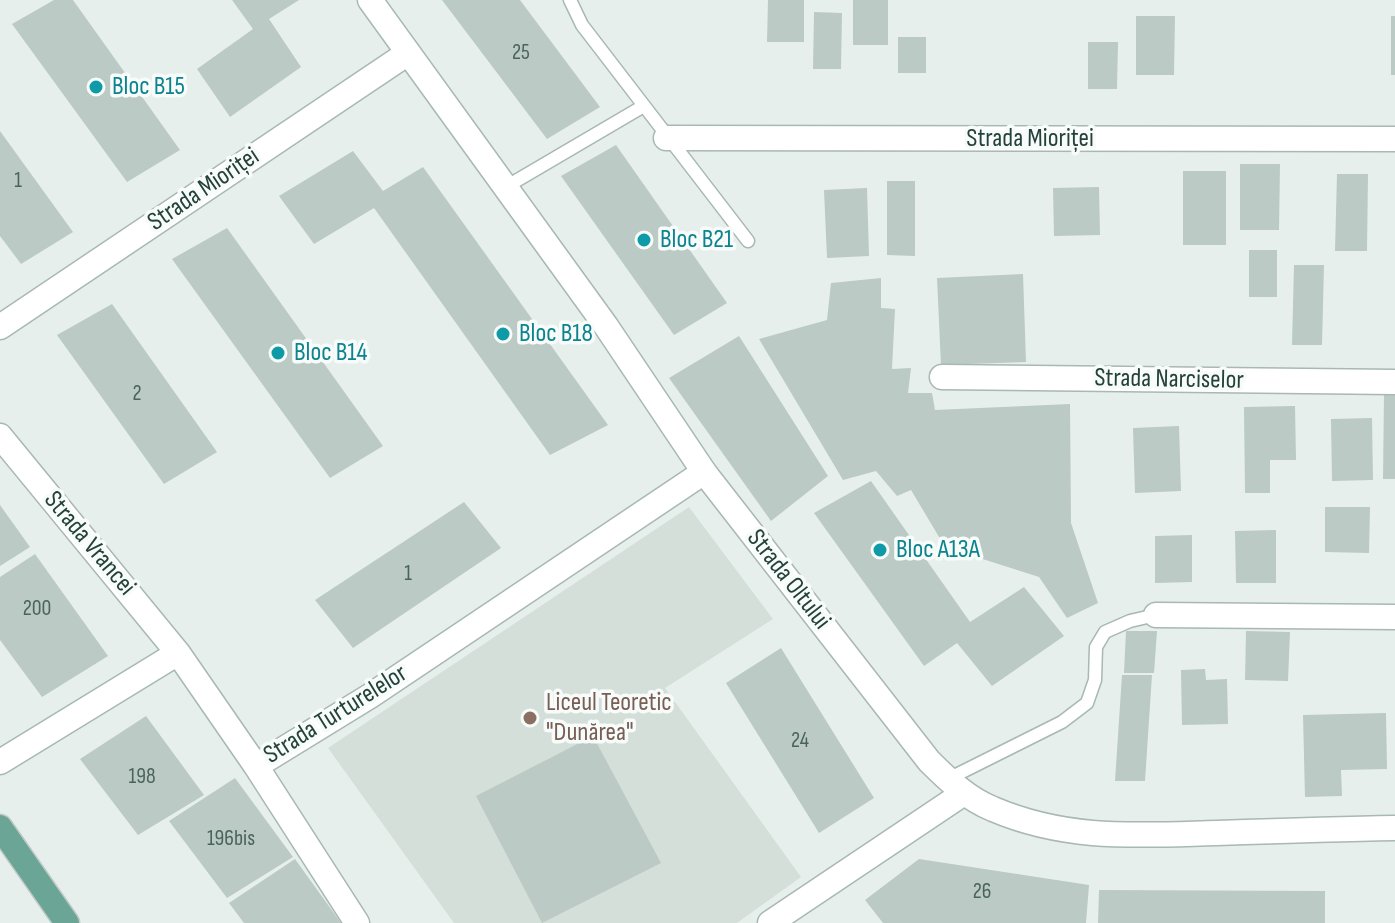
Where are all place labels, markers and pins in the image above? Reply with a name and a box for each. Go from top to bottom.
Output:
place label: Bloc B15 [112,71,185,103]
marker: Bloc B15 [87,78,105,96]
place label: Bloc B21 [660,224,733,256]
marker: Bloc B21 [635,231,653,249]
place label: Bloc B18 [519,318,593,350]
marker: Bloc B18 [494,325,512,343]
place label: Bloc B14 [294,337,367,369]
marker: Bloc B14 [269,344,287,362]
place label: Bloc A13A [896,534,980,566]
marker: Bloc A13A [871,541,889,559]
place label: Liceul Teoretic "Dunărea" [546,687,672,748]
marker: Liceul Teoretic "Dunărea" [521,709,539,727]

